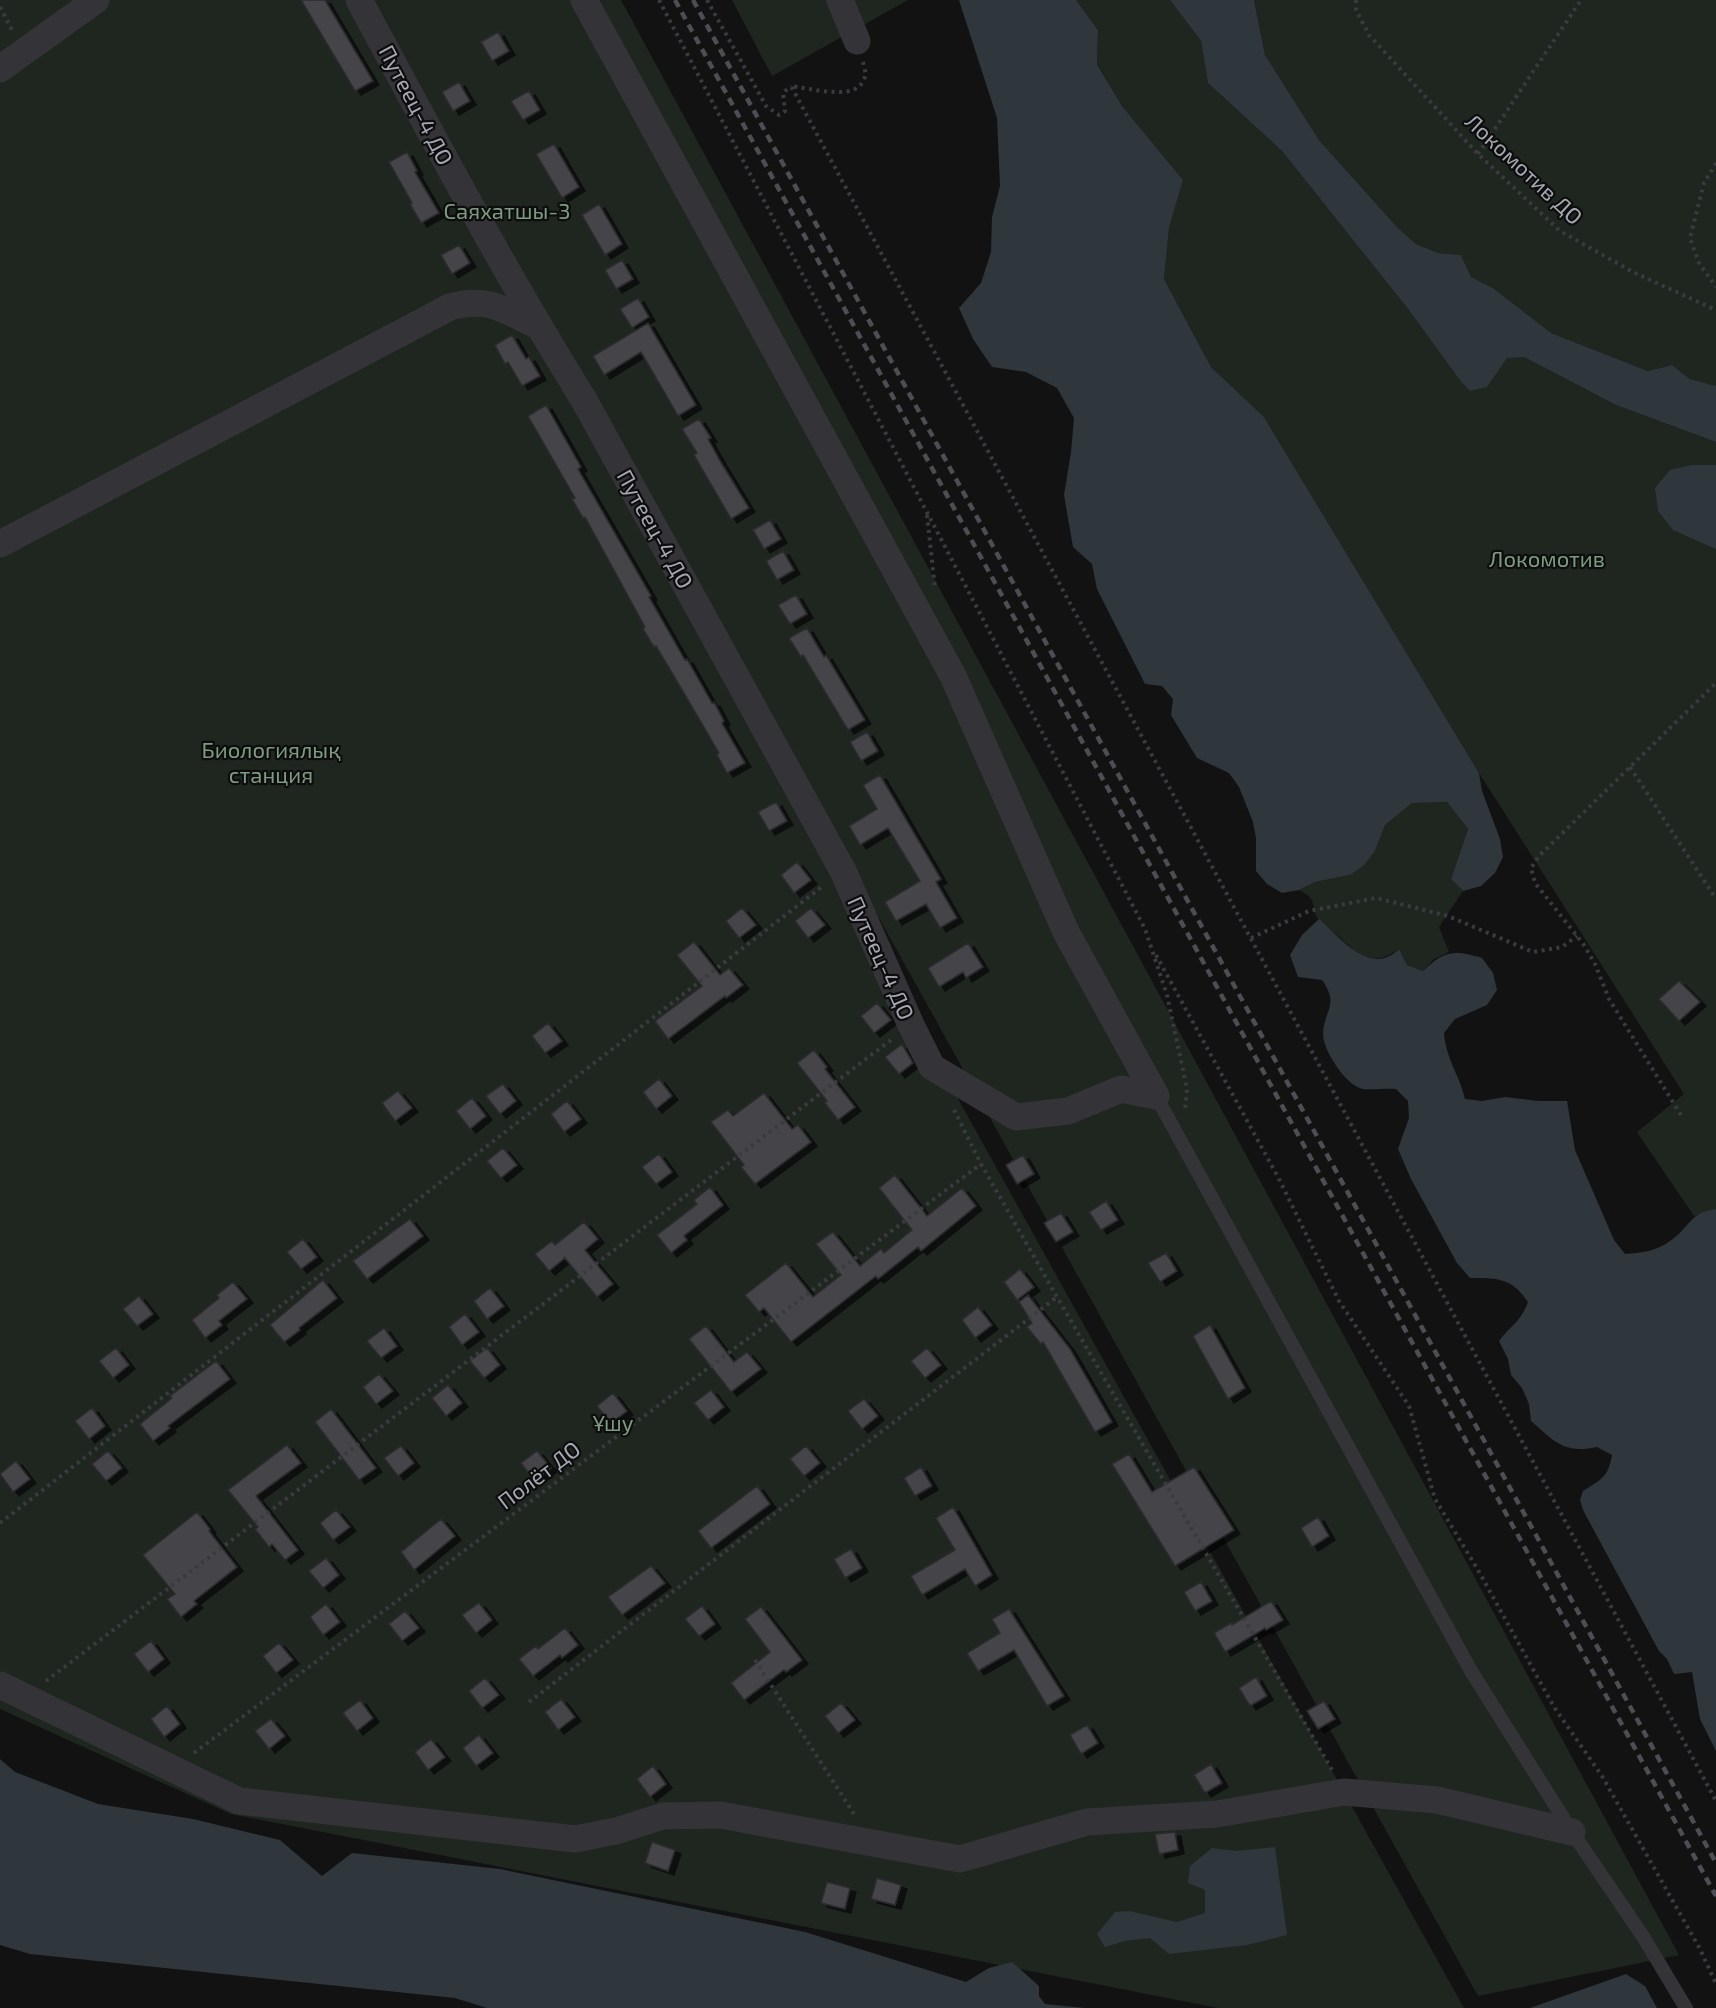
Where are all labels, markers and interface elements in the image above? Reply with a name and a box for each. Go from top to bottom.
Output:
street label: Путеец-4 ДО [374,40,459,169]
street label: Локомотив ДО [1461,107,1589,229]
park label: Саяхатшы-3 [444,197,570,223]
street label: Путеец-4 ДО [612,464,699,593]
park label: Локомотив [1489,545,1605,571]
park label: Биологиялық станция [202,736,341,787]
street label: Путеец-4 ДО [842,892,921,1024]
park label: Ұшу [592,1409,634,1436]
street label: Полёт ДО [492,1435,585,1514]

